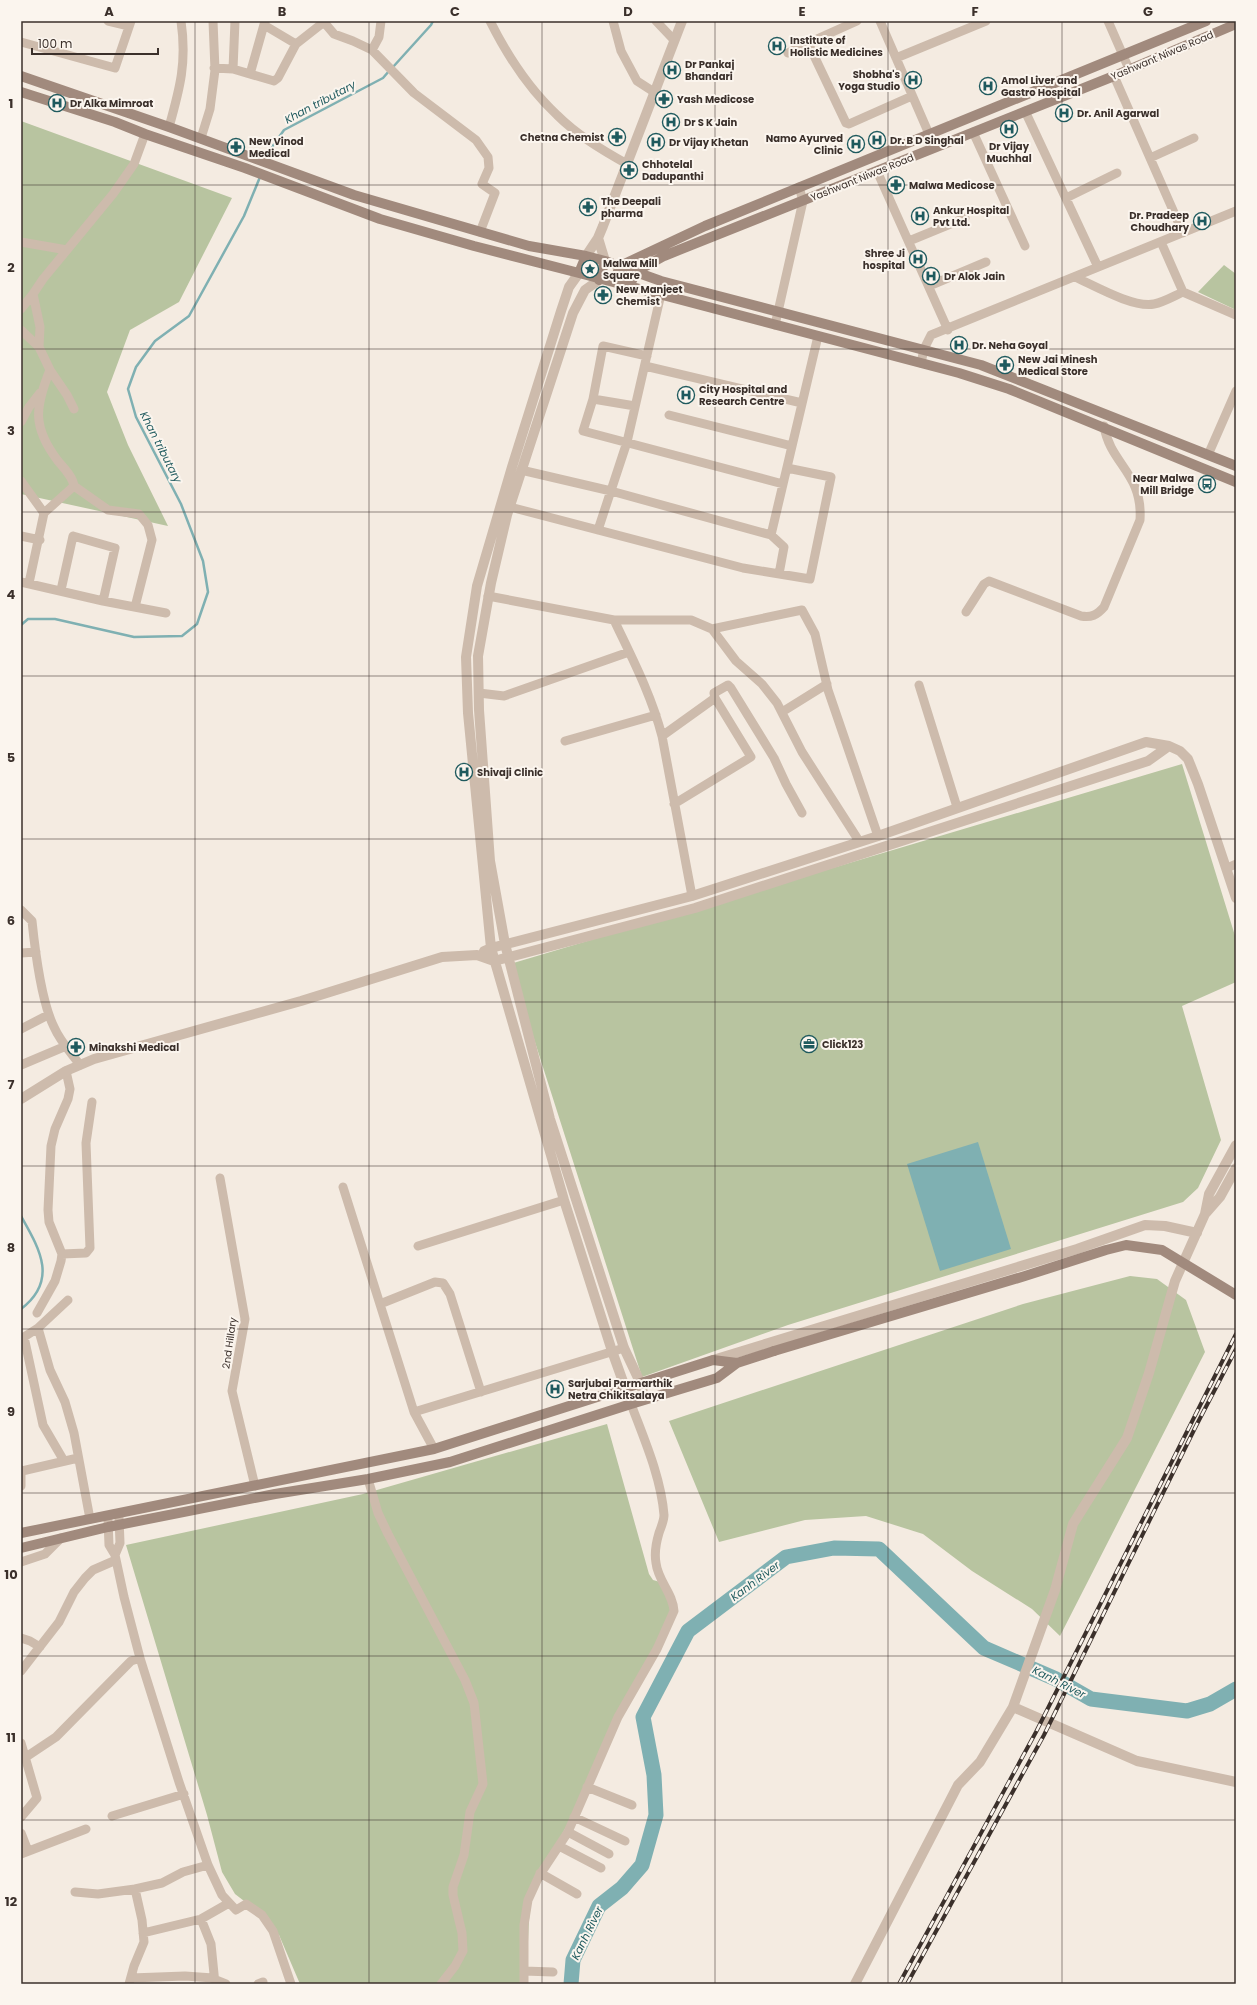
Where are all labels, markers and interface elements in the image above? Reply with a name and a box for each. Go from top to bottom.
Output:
text: A [104,2,114,21]
text: B [278,2,287,21]
text: C [450,2,460,21]
text: D [623,2,633,21]
text: E [798,2,806,21]
text: F [971,2,979,21]
text: G [1143,2,1153,21]
street label: Yashwant Niwas Road [1109,27,1216,84]
scale bar [32,30,158,56]
place label: Institute of Holistic Medicines [790,33,883,60]
text: 100 m [38,35,72,52]
hospital icon: Institute of Holistic Medicines [767,36,787,56]
place label: Dr Pankaj Bhandari [685,57,734,84]
hospital icon: Dr Pankaj Bhandari [662,60,682,80]
place label: Shobha's Yoga Studio [838,67,901,94]
hospital icon: Shobha's Yoga Studio [903,70,923,90]
place label: Amol Liver and Gastro Hospital [1001,73,1081,100]
water label: Khan tributary [282,76,359,127]
hospital icon: Amol Liver and Gastro Hospital [978,76,998,96]
pharmacy icon: Yash Medicose [654,89,674,109]
place label: Yash Medicose [677,92,754,107]
hospital icon: Dr Alka Mimroat [47,93,67,113]
text: 1 [9,94,13,113]
place label: Dr Alka Mimroat [70,96,153,111]
hospital icon: Dr. Anil Agarwal [1054,103,1074,123]
place label: Dr. Anil Agarwal [1077,106,1159,121]
hospital icon: Dr S K Jain [661,112,681,132]
place label: Dr S K Jain [684,115,738,130]
hospital icon: Dr Vijay Muchhal [999,119,1019,139]
pharmacy icon: Chetna Chemist [607,127,627,147]
place label: Chetna Chemist [520,130,604,145]
hospital icon: Dr. B D Singhal [867,130,887,150]
place label: Namo Ayurved Clinic [766,131,843,158]
hospital icon: Dr Vijay Khetan [646,132,666,152]
place label: Dr. B D Singhal [890,133,964,148]
place label: New Vinod Medical [249,134,304,161]
hospital icon: Namo Ayurved Clinic [846,134,866,154]
place label: Dr Vijay Khetan [669,135,749,150]
pharmacy icon: New Vinod Medical [226,137,246,157]
place label: Dr Vijay Muchhal [986,139,1032,166]
street label: Yashwant Niwas Road [808,150,916,205]
place label: Chhotelal Dadupanthi [642,157,704,184]
pharmacy icon: Chhotelal Dadupanthi [619,160,639,180]
pharmacy icon: Malwa Medicose [886,175,906,195]
place label: Malwa Medicose [909,178,995,193]
place label: The Deepali pharma [601,194,661,221]
pharmacy icon: The Deepali pharma [578,197,598,217]
place label: Ankur Hospital Pvt Ltd. [933,203,1009,230]
hospital icon: Ankur Hospital Pvt Ltd. [910,206,930,226]
place label: Dr. Pradeep Choudhary [1129,208,1190,235]
hospital icon: Dr. Pradeep Choudhary [1192,211,1212,231]
place label: Shree Ji hospital [863,246,905,273]
hospital icon: Shree Ji hospital [908,249,928,269]
place label: Malwa Mill Square [603,256,658,283]
text: 2 [7,258,15,277]
place icon: Malwa Mill Square [580,259,600,279]
hospital icon: Dr Alok Jain [921,266,941,286]
place label: Dr Alok Jain [944,269,1005,284]
place label: New Manjeet Chemist [616,282,683,309]
pharmacy icon: New Manjeet Chemist [593,285,613,305]
hospital icon: Dr. Neha Goyal [949,335,969,355]
place label: Dr. Neha Goyal [972,338,1048,353]
place label: New Jai Minesh Medical Store [1018,352,1098,379]
pharmacy icon: New Jai Minesh Medical Store [995,355,1015,375]
place label: City Hospital and Research Centre [699,382,788,409]
hospital icon: City Hospital and Research Centre [676,385,696,405]
water label: Khan tributary [136,408,186,486]
text: 3 [7,421,15,440]
place label: Near Malwa Mill Bridge [1133,471,1194,498]
bus stop icon: Near Malwa Mill Bridge [1197,474,1217,494]
text: 4 [7,585,16,604]
text: 5 [7,748,15,767]
hospital icon: Shivaji Clinic [454,762,474,782]
place label: Shivaji Clinic [477,765,543,780]
text: 6 [7,911,15,930]
office icon: Click123 [799,1034,819,1054]
pharmacy icon: Minakshi Medical [66,1037,86,1057]
place label: Click123 [822,1037,863,1052]
place label: Minakshi Medical [89,1040,179,1055]
text: 7 [8,1075,15,1094]
text: 8 [7,1238,15,1257]
street label: 2nd Hillary [218,1316,241,1370]
place label: Sarjubai Parmarthik Netra Chikitsalaya [568,1376,673,1403]
hospital icon: Sarjubai Parmarthik Netra Chikitsalaya [545,1379,565,1399]
text: 9 [7,1402,15,1421]
water label: Kanh River [727,1557,784,1605]
text: 10 [4,1565,18,1584]
water label: Kanh River [1030,1662,1089,1703]
text: 11 [6,1728,16,1747]
text: 12 [5,1892,18,1911]
water label: Kanh River [567,1903,607,1963]

